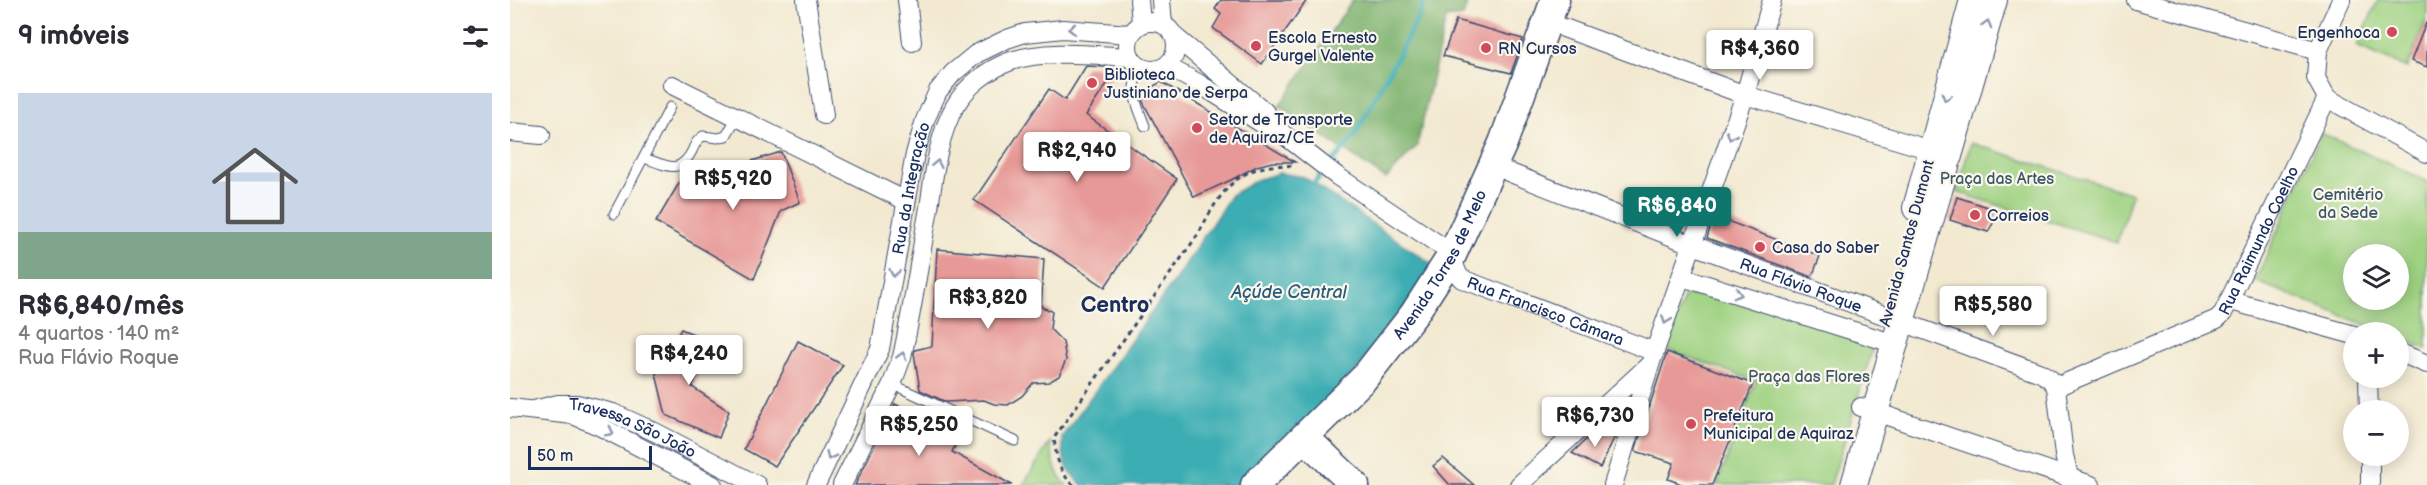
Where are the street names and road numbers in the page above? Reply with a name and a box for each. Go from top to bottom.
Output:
street label: Rua da Integração [889,120,935,256]
street label: Avenida Santos Dumont [1876,158,1939,329]
street label: Rua Raimundo Coelho [2215,163,2304,319]
street label: Avenida Torres de Melo [1390,187,1491,344]
street label: Rua Flávio Roque [1737,255,1865,317]
street label: Rua Francisco Câmara [1464,274,1626,350]
street label: Travessa São João [569,396,699,463]

